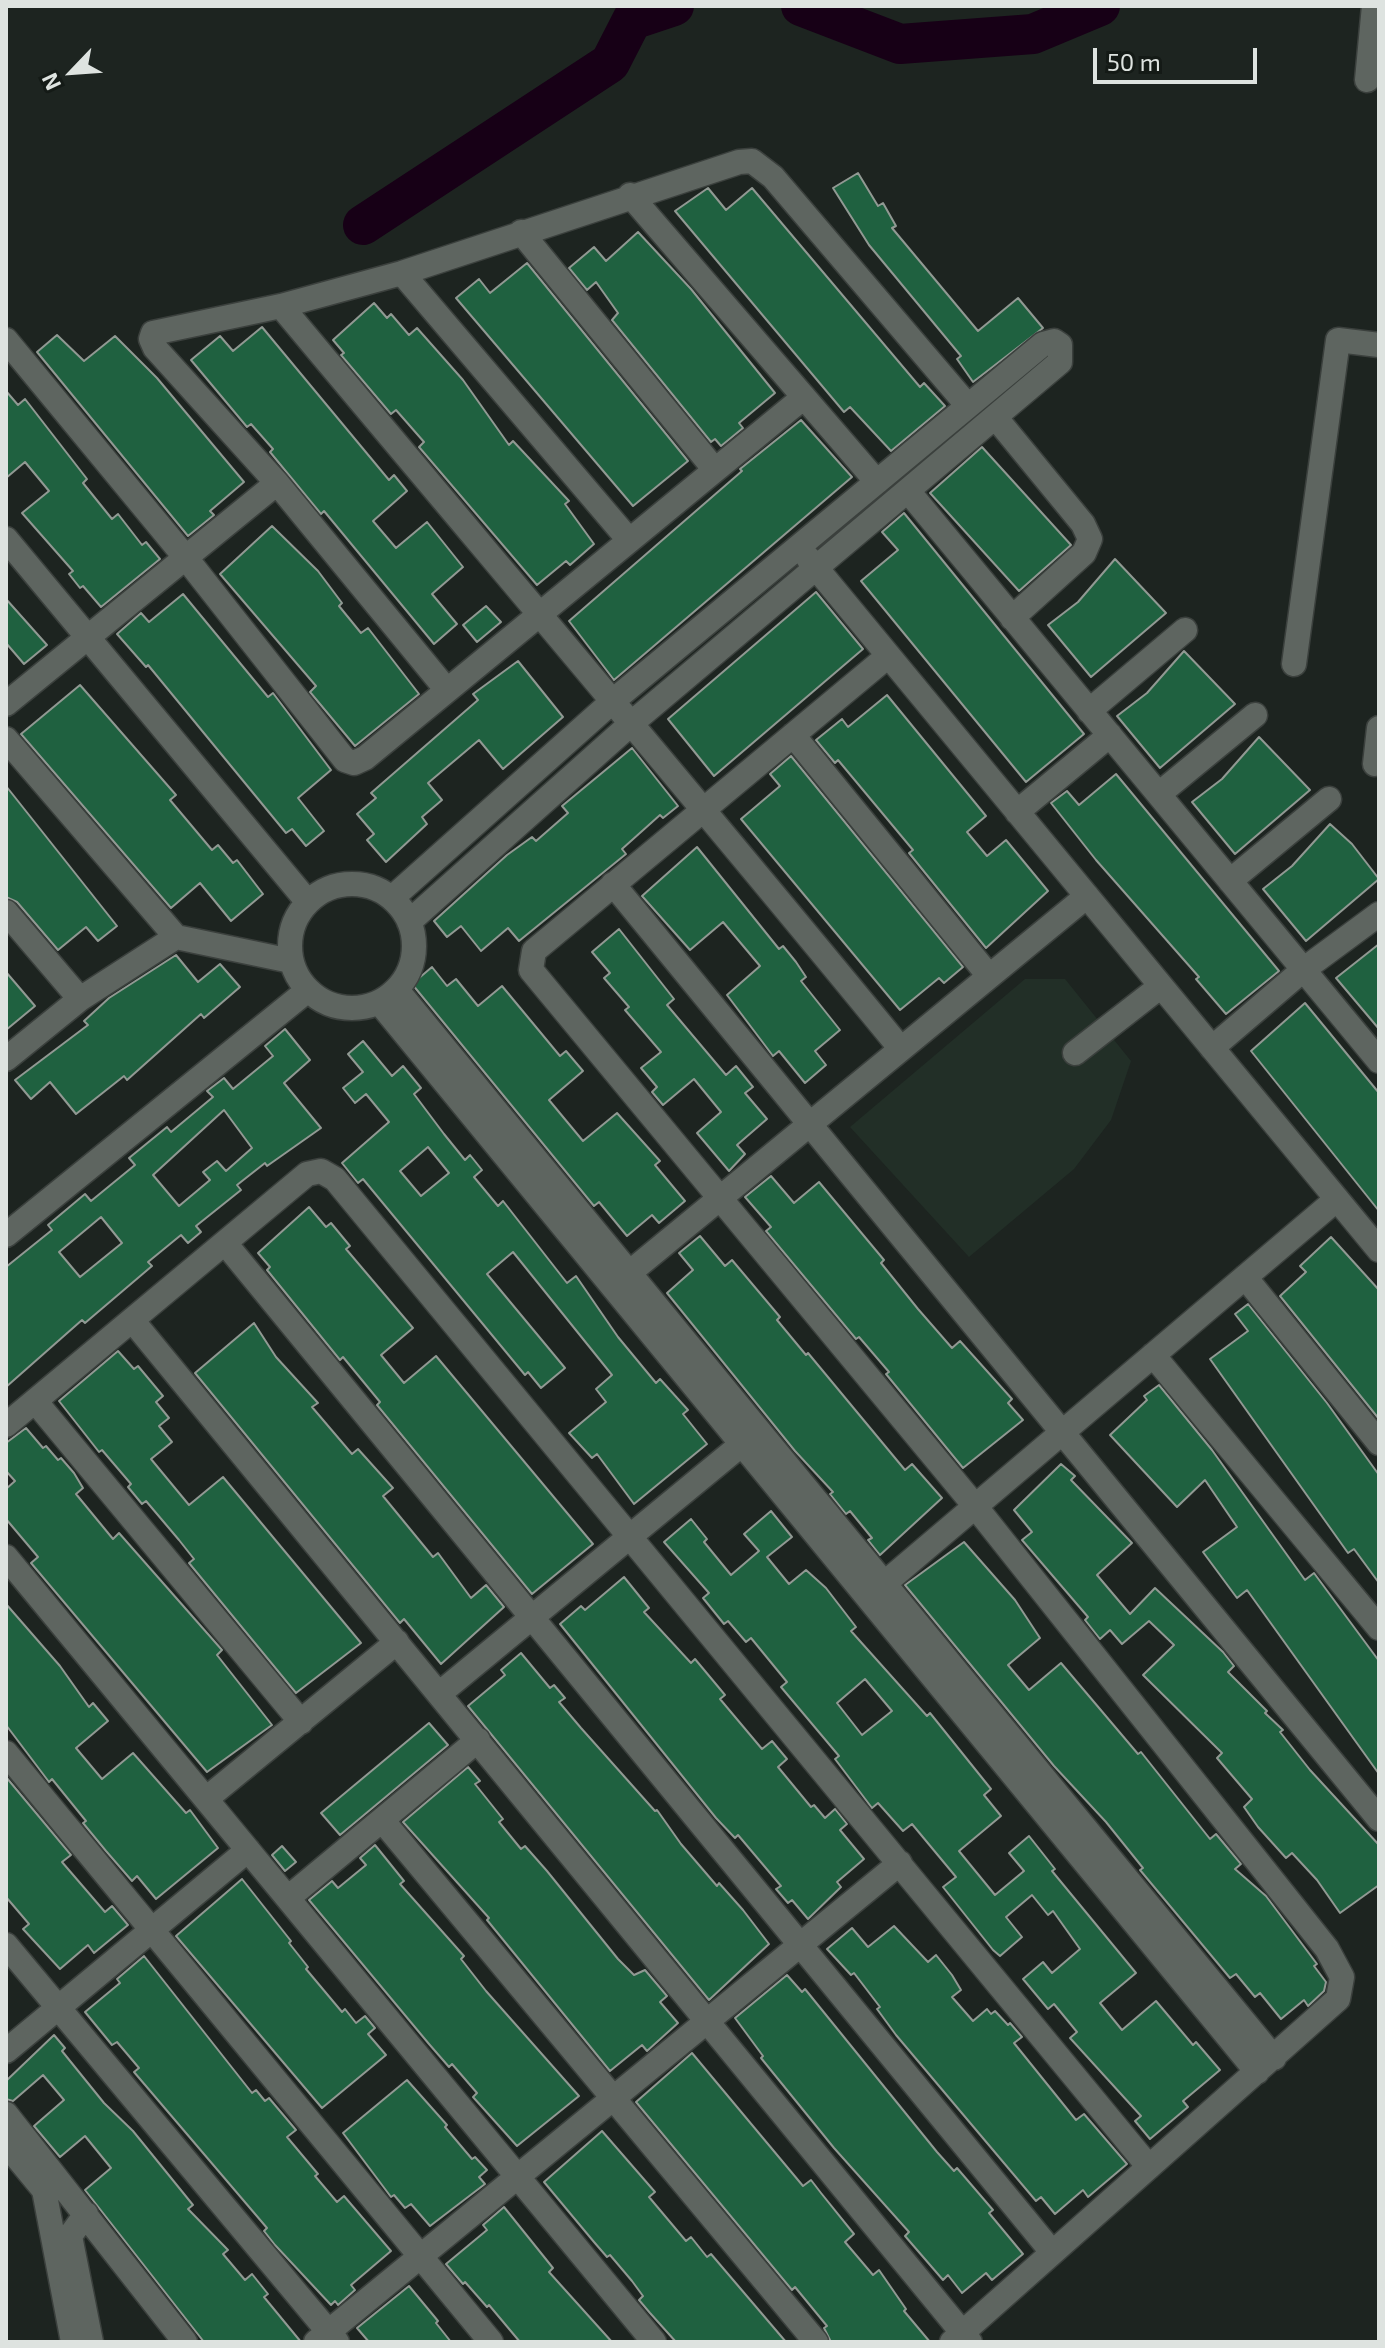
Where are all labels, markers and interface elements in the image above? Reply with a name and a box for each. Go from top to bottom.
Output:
north arrow [32,32,112,112]
scale bar [1097,32,1261,82]
text: 50 m [1107,47,1161,76]
text: N [35,69,65,95]

